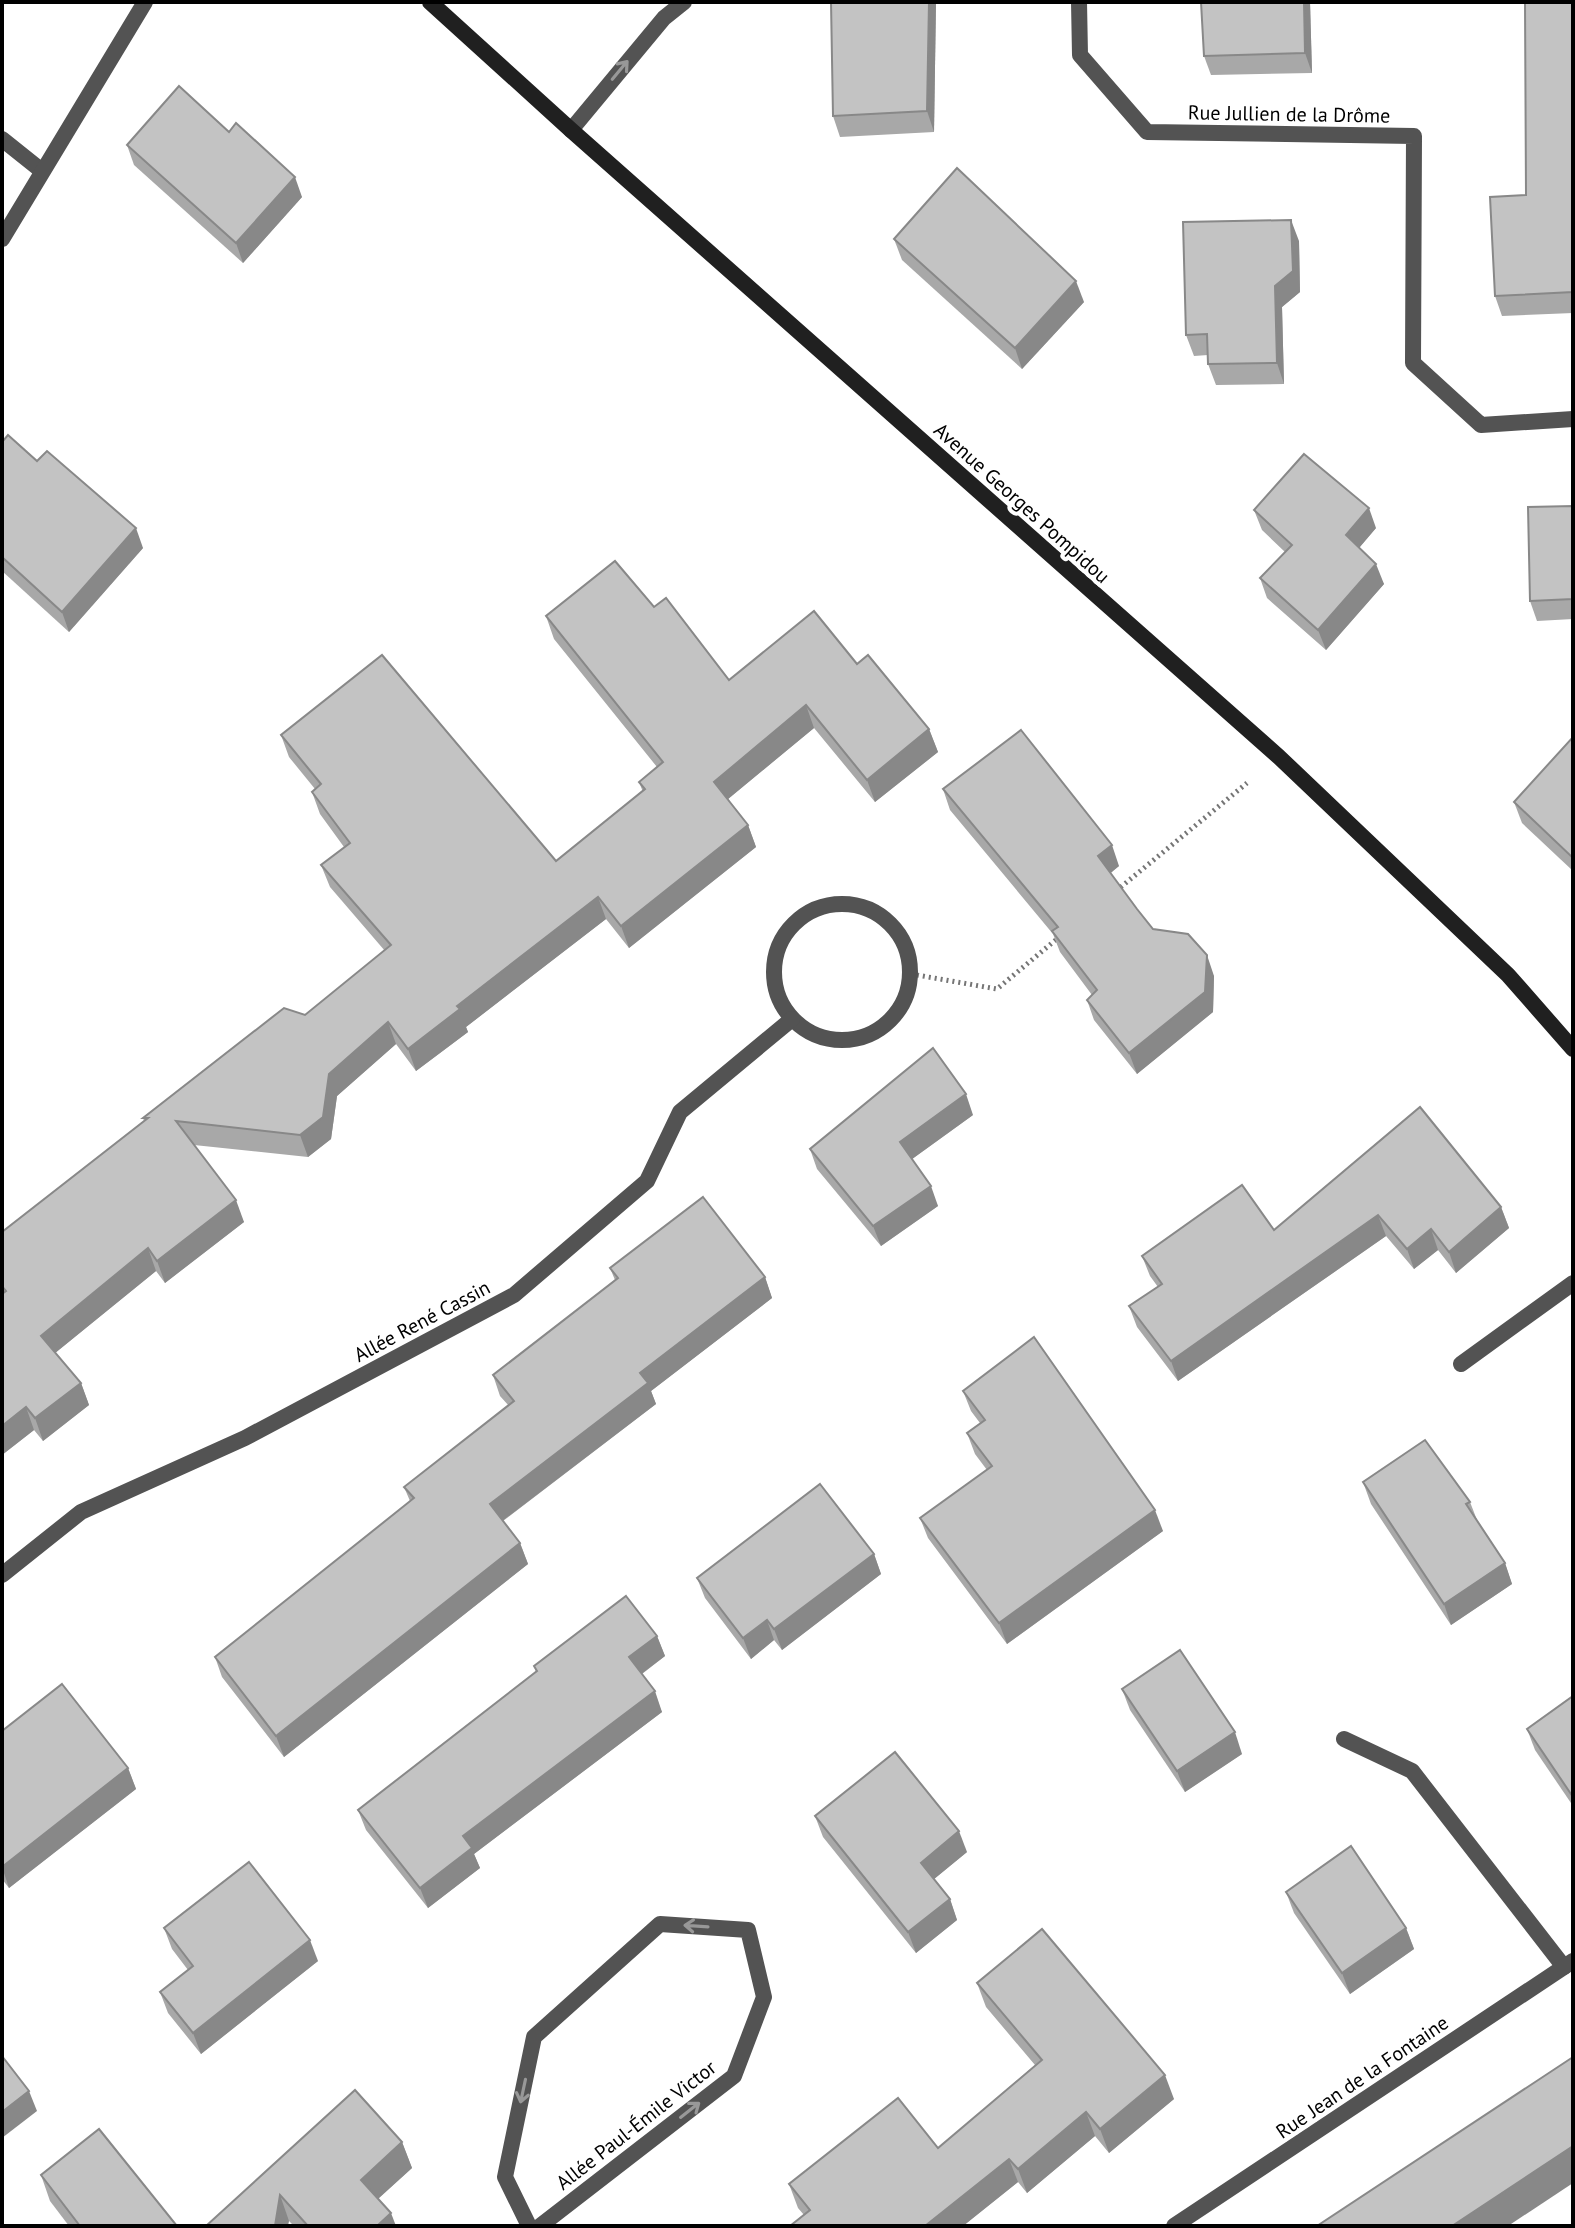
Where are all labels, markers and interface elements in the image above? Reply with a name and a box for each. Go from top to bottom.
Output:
one-way arrow [611,61,629,81]
street label: Rue Jullien de la Drôme [1188,99,1390,129]
street label: Avenue Georges Pompidou [929,417,1115,589]
street label: Allée René Cassin [349,1274,495,1368]
one-way arrow [683,1919,710,1934]
street label: Rue Jean de la Fontaine [1271,2010,1453,2144]
street label: Allée Paul-Émile Victor [551,2054,721,2196]
one-way arrow [515,2078,530,2103]
one-way arrow [679,2101,700,2118]

